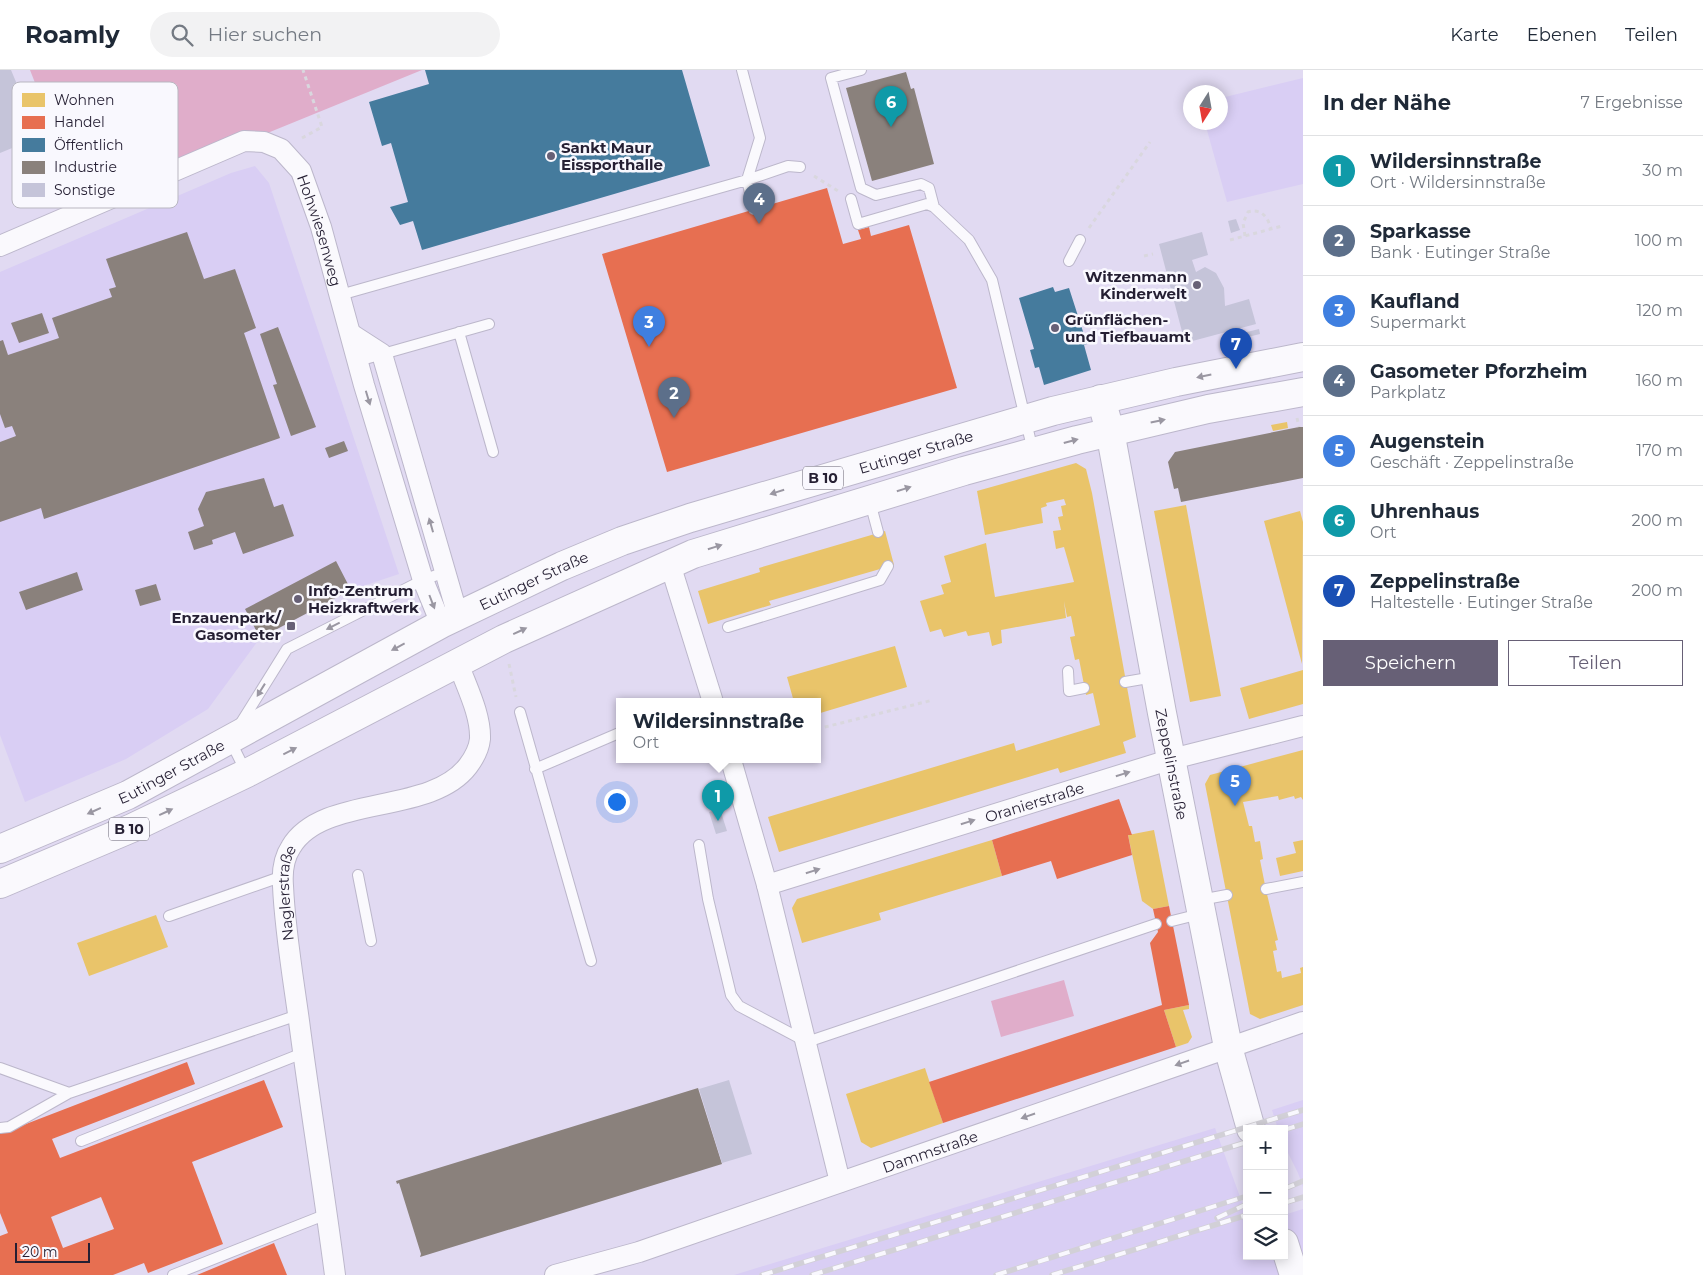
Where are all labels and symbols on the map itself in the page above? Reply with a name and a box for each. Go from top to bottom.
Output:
legend [12,82,178,208]
north arrow [1183,85,1228,130]
pin: 6 [875,86,907,127]
text: Wohnen [54,91,114,109]
text: Handel [54,113,105,131]
text: Öffentlich [54,136,124,154]
place label: Sankt Maur Eissporthalle [561,138,663,174]
marker: Sankt Maur Eissporthalle [545,150,557,162]
text: Industrie [54,158,117,176]
street label: Hohwiesenweg [293,171,346,288]
text: Sonstige [54,181,115,199]
pin: 4 [743,183,775,224]
place label: Witzenmann Kinderwelt [1085,267,1187,303]
marker: Witzenmann Kinderwelt [1191,279,1203,291]
pin: 3 [633,306,665,347]
place label: Grünflächen- und Tiefbauamt [1065,310,1191,346]
marker: Grünflächen- und Tiefbauamt [1049,322,1061,334]
pin: 7 [1220,328,1252,369]
one-way arrow [1196,372,1211,380]
pin: 2 [658,377,690,418]
one-way arrow [365,391,373,406]
one-way arrow [1150,416,1166,424]
street label: Eutinger Straße [856,426,975,477]
one-way arrow [1064,437,1079,445]
road number: B 10 [803,466,843,489]
one-way arrow [897,485,912,492]
one-way arrow [769,488,784,496]
one-way arrow [427,517,435,532]
one-way arrow [708,543,723,551]
street label: Eutinger Straße [476,547,591,614]
place label: Info-Zentrum Heizkraftwerk [308,581,419,617]
marker: Info-Zentrum Heizkraftwerk [292,593,304,605]
one-way arrow [428,595,436,610]
place label: Enzauenpark/ Gasometer [171,608,282,644]
marker: Enzauenpark/ Gasometer [285,620,297,632]
one-way arrow [326,622,340,630]
one-way arrow [513,627,527,635]
one-way arrow [391,643,404,652]
one-way arrow [256,684,266,697]
street label: Zeppelinstraße [1152,707,1192,821]
street label: Eutinger Straße [115,735,228,808]
one-way arrow [283,747,297,755]
pin: 5 [1219,765,1251,806]
one-way arrow [1116,770,1131,777]
street label: Oranierstraße [982,777,1086,826]
pin: 1 [702,780,734,821]
your location [604,789,630,815]
one-way arrow [87,807,101,815]
one-way arrow [159,808,173,816]
road number: B 10 [109,818,149,841]
one-way arrow [961,818,976,826]
street label: Naglerstraße [273,841,300,942]
one-way arrow [806,866,821,874]
one-way arrow [1174,1059,1189,1067]
one-way arrow [1021,1113,1036,1121]
street label: Dammstraße [880,1126,980,1177]
scale bar [15,1240,90,1263]

